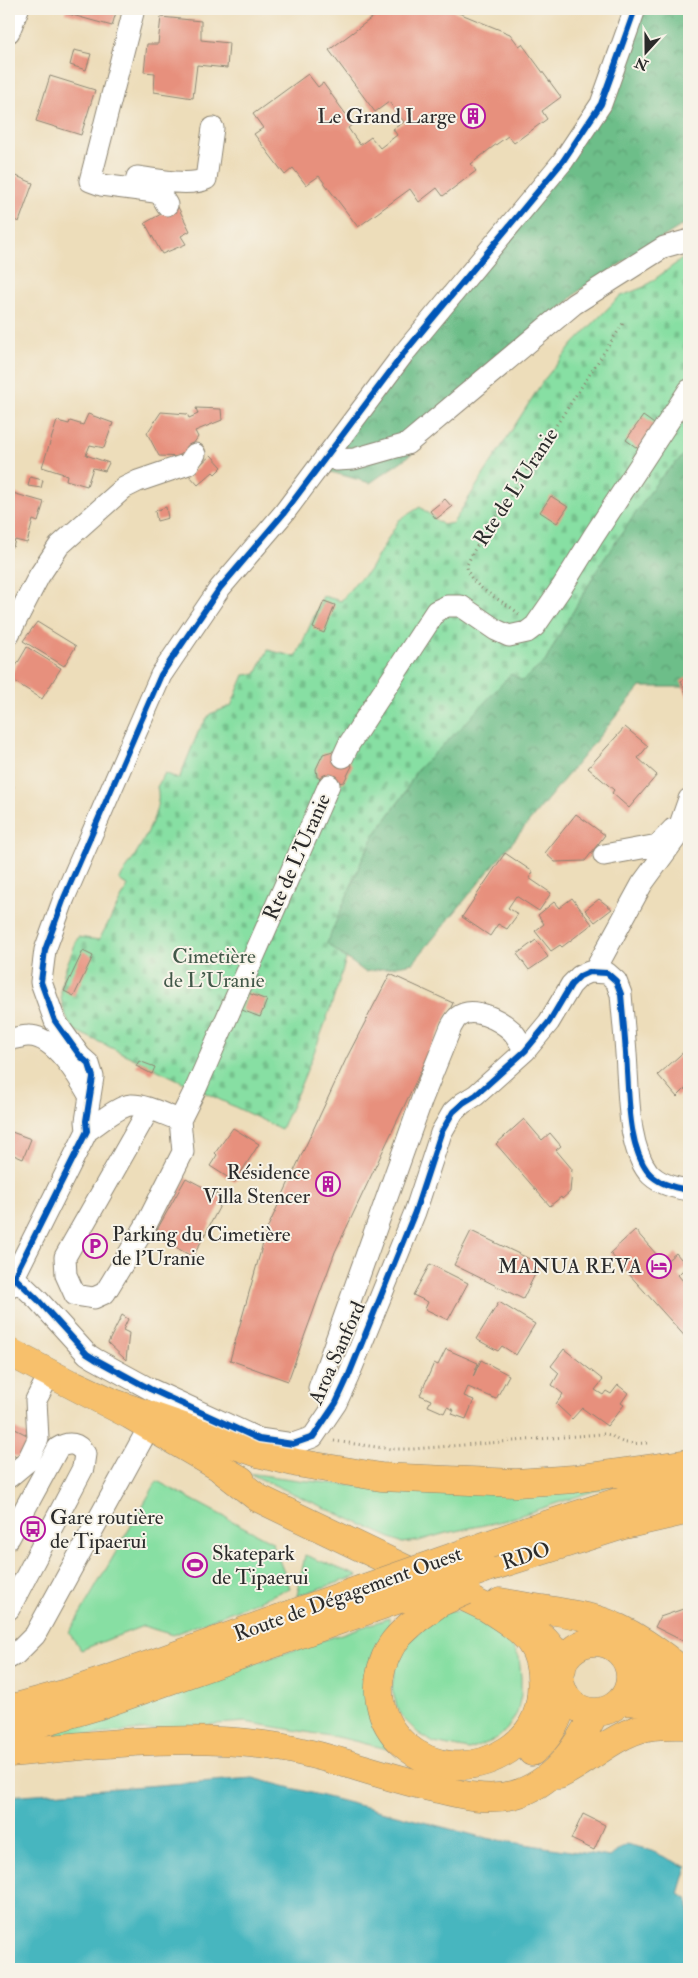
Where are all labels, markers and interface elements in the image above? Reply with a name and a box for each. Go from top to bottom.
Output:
north arrow [620,28,670,78]
text: N [632,53,651,74]
place label: Le Grand Large [317,103,456,130]
building icon: Le Grand Large [460,103,486,129]
street label: Rte de L'Uranie [468,423,564,551]
street label: Rte de L'Uranie [257,789,337,925]
park label: Cimetière de L'Uranie [164,943,265,994]
place label: Résidence Villa Stencer [203,1159,310,1210]
building icon: Résidence Villa Stencer [315,1171,341,1197]
place label: Parking du Cimetière de l'Uranie [112,1221,291,1272]
parking icon: Parking du Cimetière de l'Uranie [82,1233,108,1259]
place label: MANUA REVA [498,1253,642,1280]
hotel icon: MANUA REVA [646,1253,672,1279]
street label: Aroa Sanford [302,1297,372,1410]
place label: Gare routière de Tipaerui [50,1504,164,1555]
bus stop icon: Gare routière de Tipaerui [20,1516,46,1542]
street label: RDO [498,1536,554,1576]
place label: Skatepark de Tipaerui [212,1540,309,1591]
street label: Route de Dégagement Ouest [230,1540,466,1648]
sports icon: Skatepark de Tipaerui [182,1552,208,1578]

